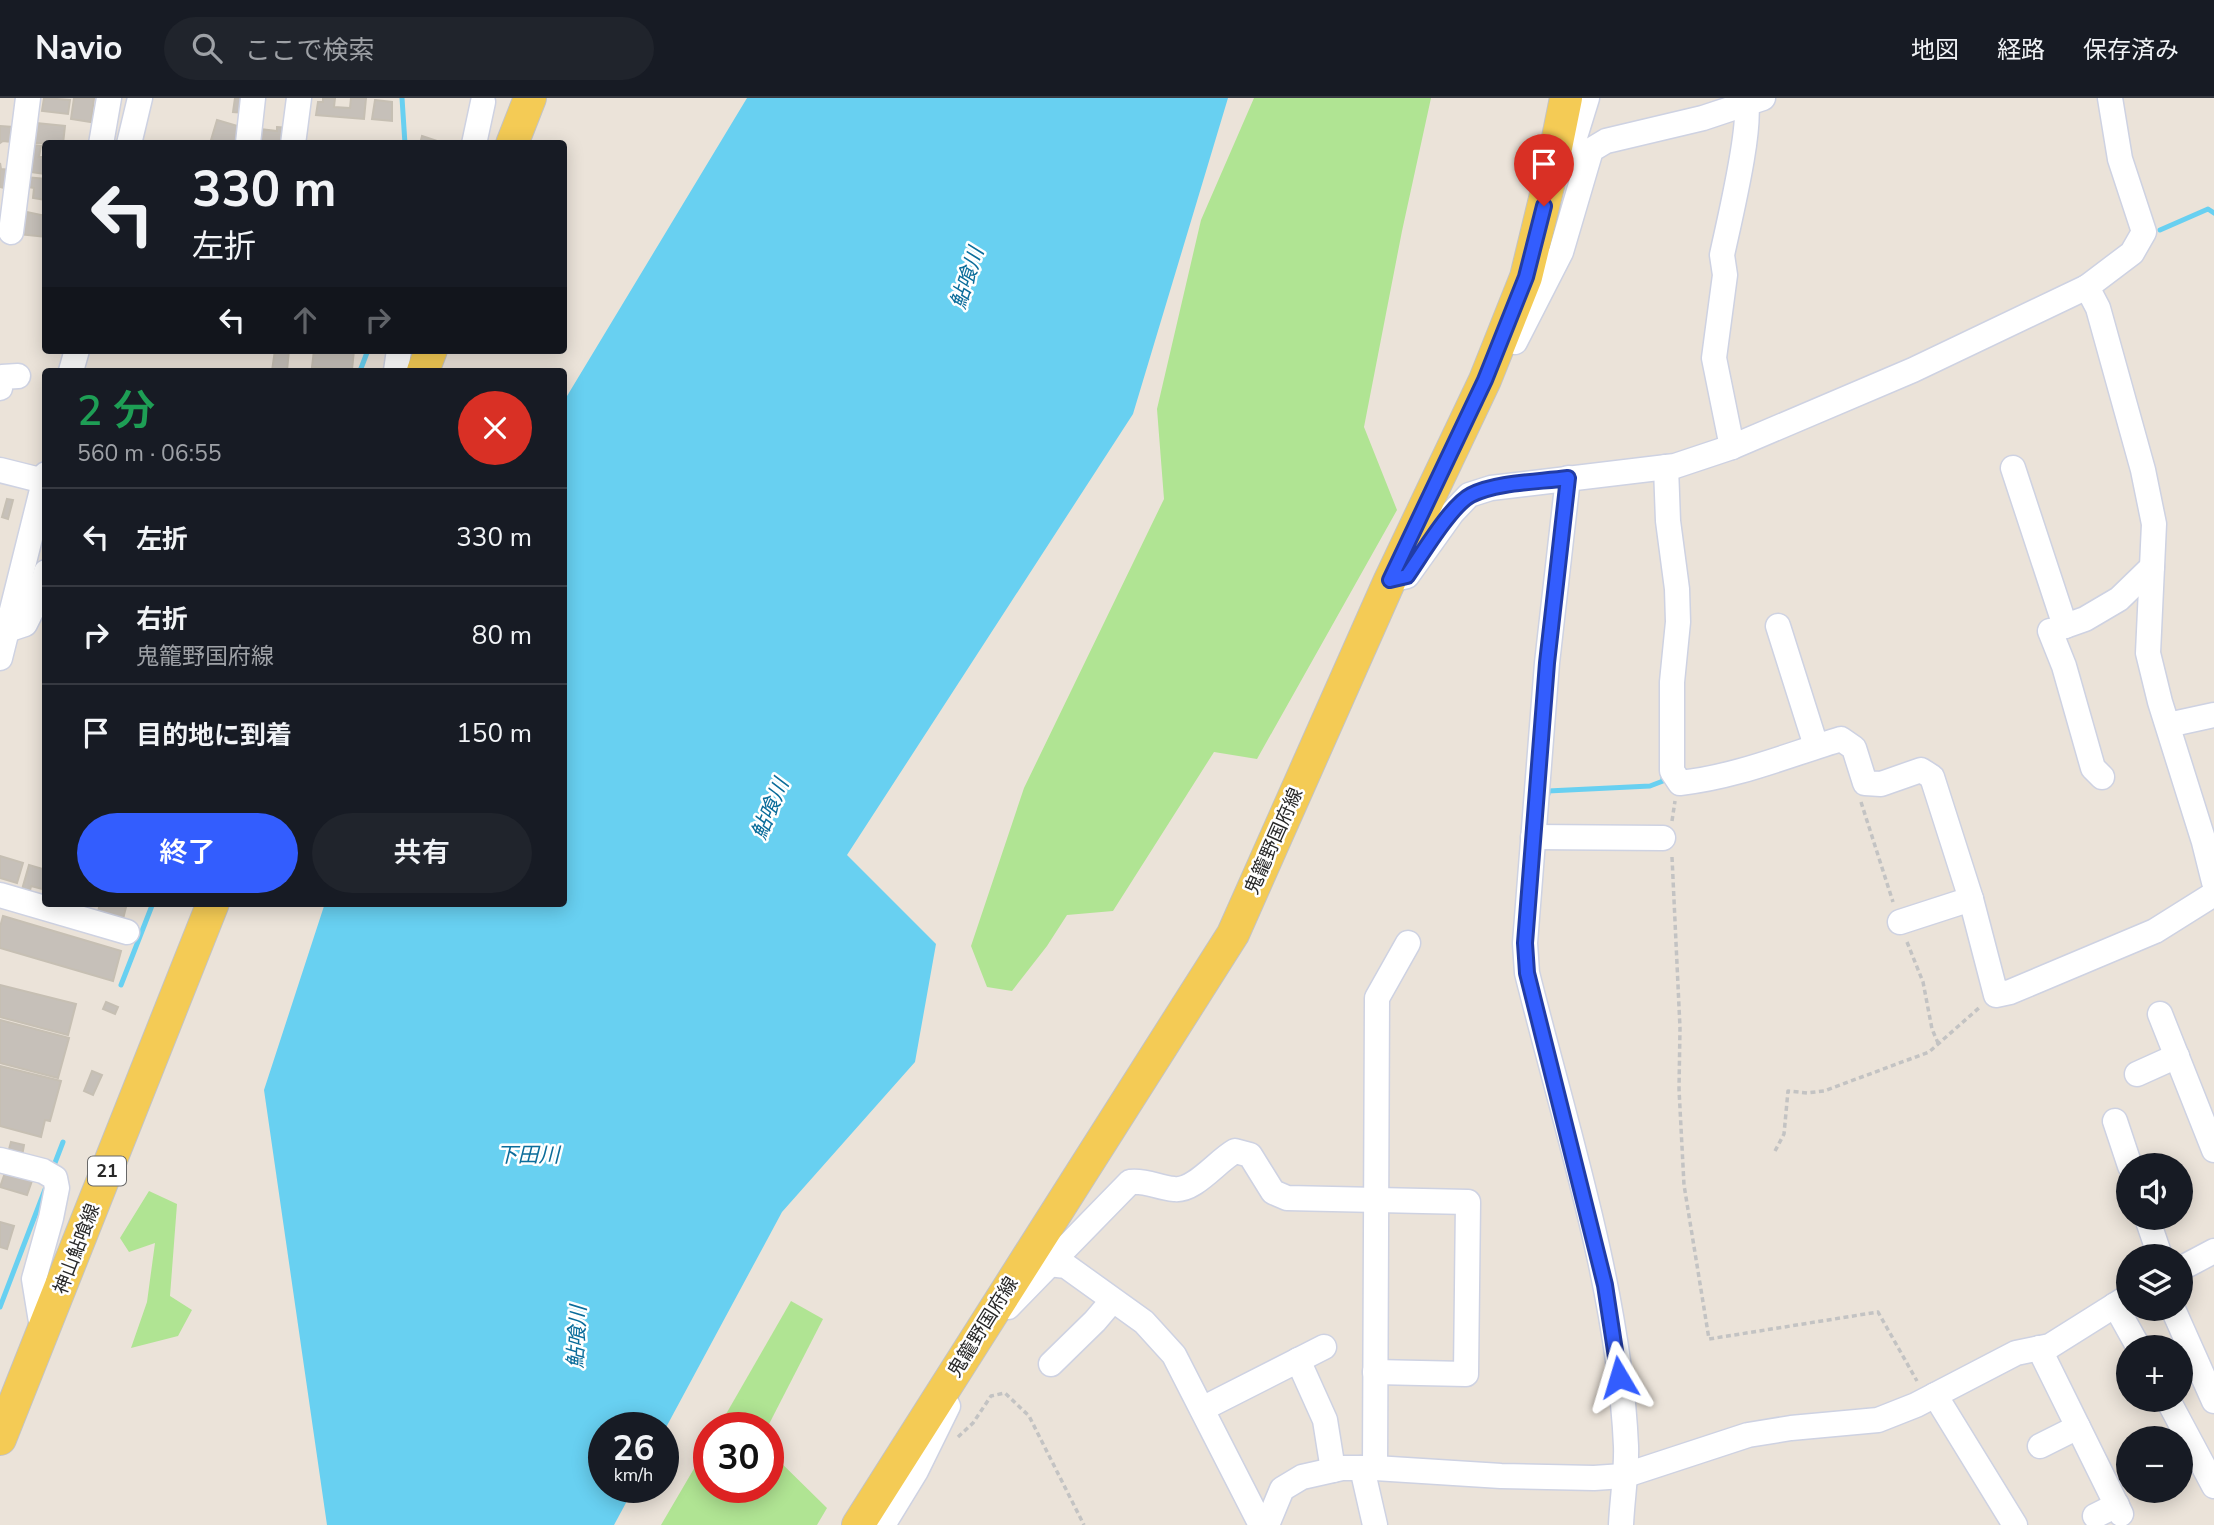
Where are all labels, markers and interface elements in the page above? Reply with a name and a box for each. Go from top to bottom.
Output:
search box [164,17,654,80]
text: Navio [35,26,122,71]
icon: search [188,29,226,67]
text: ここで検索 [244,33,374,68]
text: 地図 [1911,34,1959,66]
text: 経路 [1997,34,2045,66]
text: 保存済み [2083,34,2179,66]
pin [1514,134,1574,206]
icon: arrive [1525,145,1563,183]
text: 330 m [192,156,336,223]
icon: left [77,168,168,259]
text: 左折 [192,225,256,268]
water label: 鮎喰川 [944,242,991,312]
icon: left [213,301,251,339]
icon: ahead [286,301,324,339]
icon: right [359,301,397,339]
text: 2 分 [77,383,155,440]
button: close [458,391,532,465]
text: 560 m · 06:55 [77,438,222,469]
icon: left [77,518,115,556]
text: 330 m [456,520,532,555]
text: 左折 [136,522,188,557]
text: 右折 [136,602,188,637]
icon: right [77,616,115,654]
text: 80 m [472,618,532,653]
text: 鬼籠野国府線 [136,641,274,672]
icon: arrive [77,714,115,752]
text: 150 m [456,716,532,751]
text: 目的地に到着 [136,718,292,753]
water label: 鮎喰川 [745,773,796,843]
street label: 鬼籠野国府線 [1239,784,1309,898]
button: 終了 [77,813,298,893]
button: 共有 [312,813,532,893]
water label: 下田川 [497,1141,561,1169]
map controls [2116,1153,2193,1503]
button: sound [2116,1153,2193,1230]
road number: 21 [88,1156,126,1186]
street label: 神山鮎喰線 [48,1200,106,1298]
button: layers [2116,1244,2193,1321]
street label: 鬼籠野国府線 [942,1272,1024,1382]
water label: 鮎喰川 [561,1303,593,1369]
button: + [2116,1335,2193,1412]
position arrow [1582,1340,1656,1414]
speed limit sign: 30 [693,1412,784,1503]
text: 26 [612,1425,655,1472]
button: − [2116,1426,2193,1503]
text: km/h [614,1463,653,1487]

